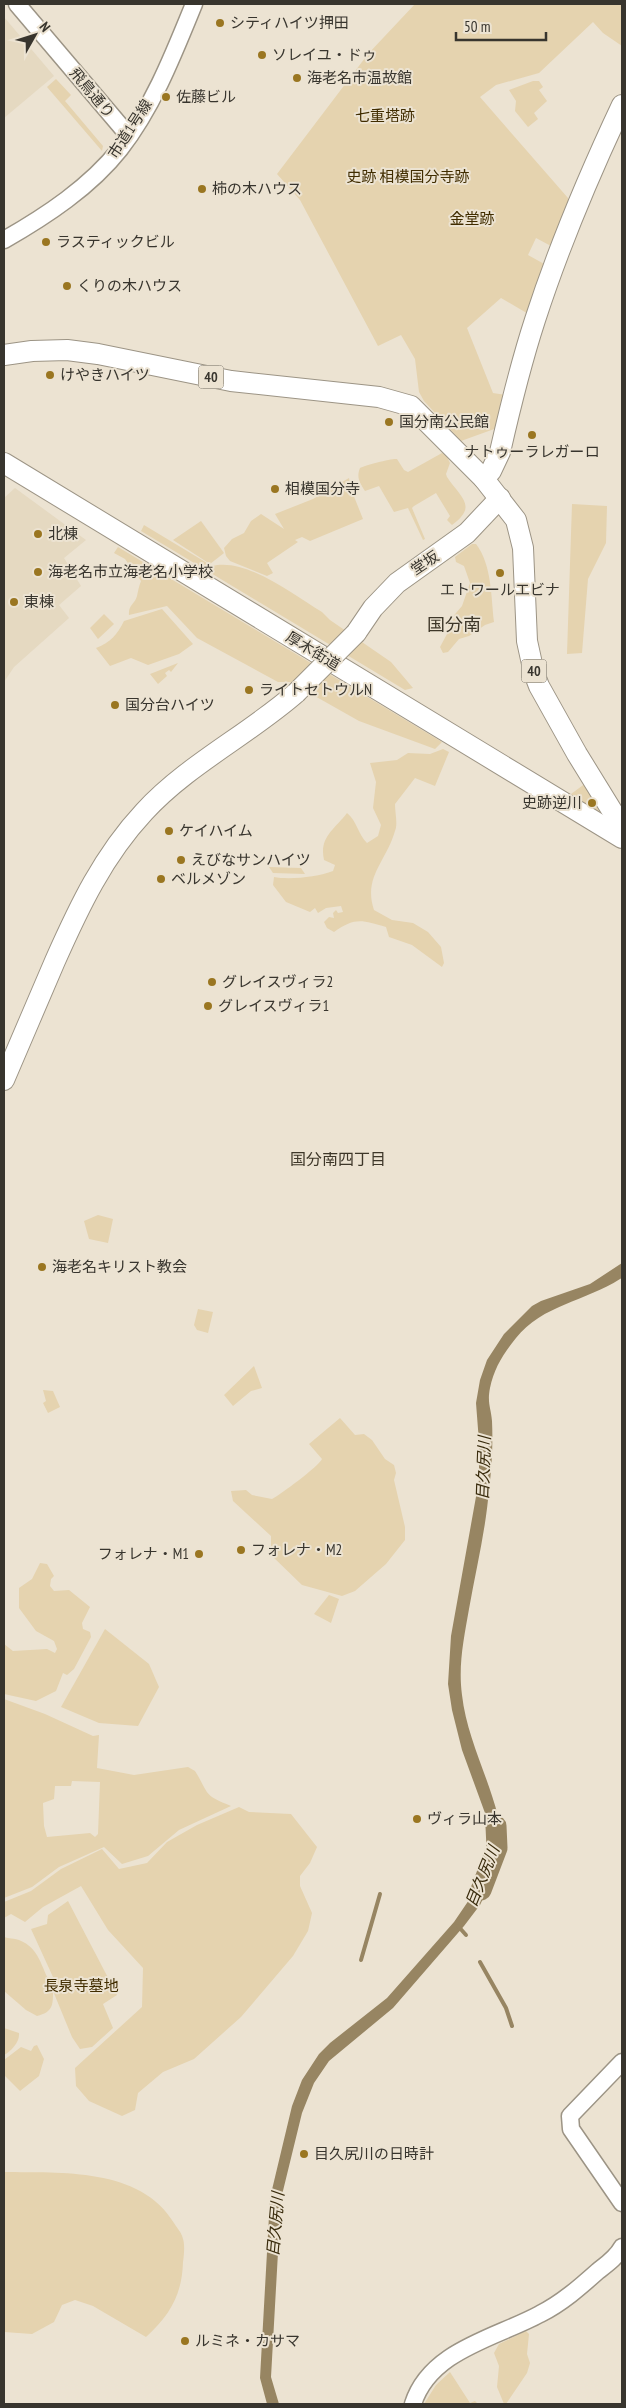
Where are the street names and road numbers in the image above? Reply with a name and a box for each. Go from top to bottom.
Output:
street label: 飛鳥通り [66,64,119,122]
street label: 市道1号線 [103,96,156,162]
road number: 40 [198,366,224,388]
street label: 堂坂 [407,546,442,579]
street label: 厚木街道 [283,627,344,674]
road number: 40 [522,659,546,682]

